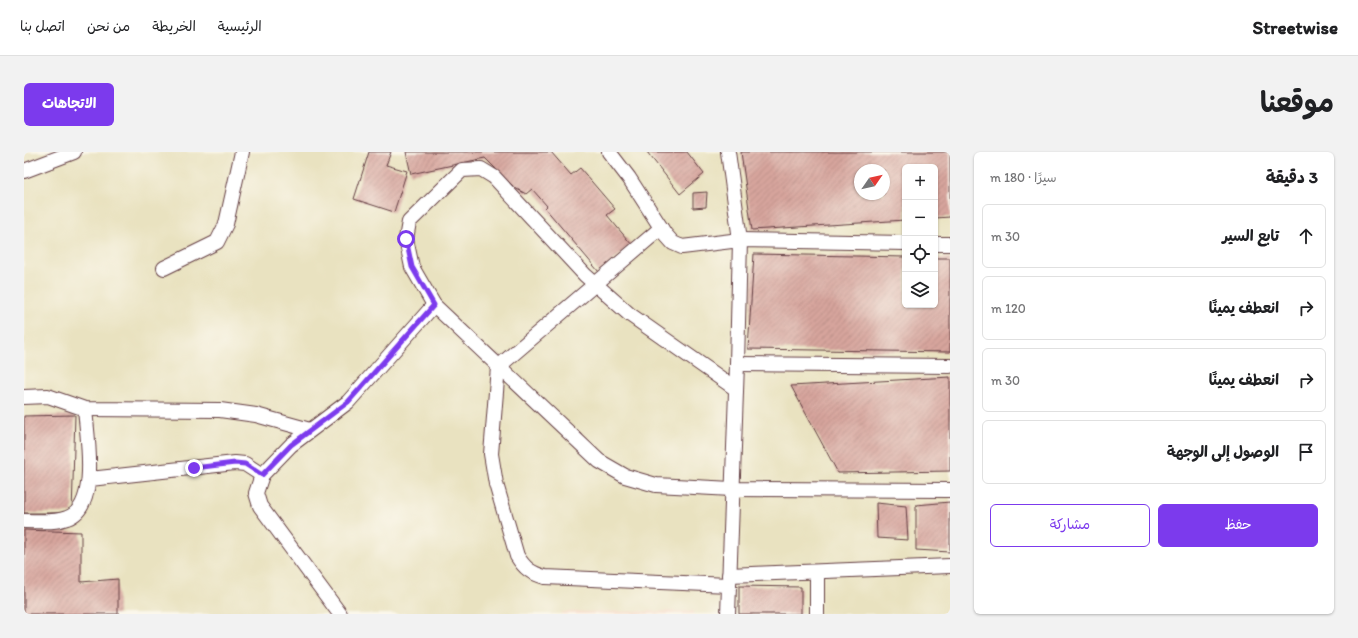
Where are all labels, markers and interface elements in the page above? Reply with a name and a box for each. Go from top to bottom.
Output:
text: Streetwise [1252,16,1338,39]
text: اتصل بنا [20,18,65,35]
text: من نحن [87,18,130,35]
text: الخريطة [152,18,196,35]
text: الرئيسية [218,18,262,35]
button: الاتجاهات [24,83,114,126]
text: موقعنا [1260,85,1334,119]
north arrow [854,164,890,200]
map controls [902,164,938,308]
button: + [902,164,938,200]
text: 3 دقيقة [1266,167,1318,187]
text: سيرًا · 180 m [990,170,1057,185]
button: − [902,200,938,236]
icon: ahead [1295,225,1317,247]
text: تابع السير [1222,227,1279,245]
text: 30 m [991,229,1020,244]
route start [397,230,415,248]
button: locate [902,236,938,272]
button: layers [902,272,938,308]
icon: right [1295,297,1317,319]
text: انعطف يمينًا [1209,299,1279,317]
text: 120 m [991,301,1026,316]
icon: right [1295,369,1317,391]
text: انعطف يمينًا [1209,371,1279,389]
text: 30 m [991,373,1020,388]
icon: arrive [1295,441,1317,463]
text: الوصول إلى الوجهة [1167,443,1279,461]
route end [185,459,203,477]
button: مشاركة [990,504,1150,547]
button: حفظ [1158,504,1318,547]

